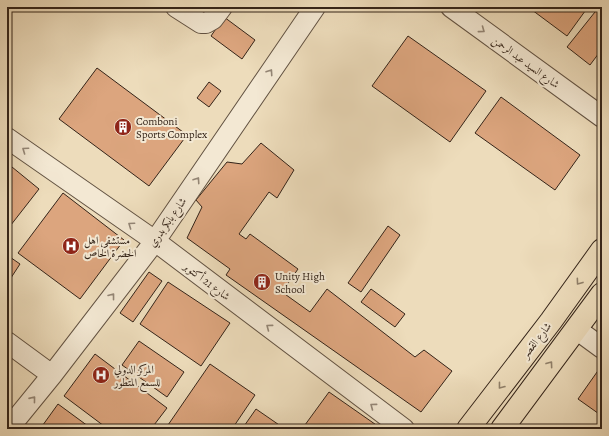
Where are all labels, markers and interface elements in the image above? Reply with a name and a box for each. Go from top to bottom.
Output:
one-way arrow [478,25,485,32]
street label: شارع السيد عبد الرحمن [488,33,562,94]
one-way arrow [265,70,272,77]
place label: Comboni Sports Complex [136,114,208,142]
building icon: Comboni Sports Complex [113,117,133,137]
one-way arrow [22,148,29,155]
one-way arrow [192,177,199,184]
street label: شارع بابكر بدري [145,194,192,251]
one-way arrow [128,222,135,230]
place label: مستشفى اهل الحضرة الخاص [84,233,136,261]
hospital icon: مستشفى اهل الحضرة الخاص [61,236,81,256]
street label: شارع 21 أكتوبر [178,257,234,306]
place label: Unity High School [275,269,325,297]
building icon: Unity High School [252,272,272,292]
one-way arrow [577,277,584,284]
one-way arrow [108,294,115,301]
street label: شارع القصر [517,319,557,363]
one-way arrow [267,325,274,332]
one-way arrow [545,361,552,368]
place label: المركز الدولي للسمع المتطور [113,362,161,392]
hospital icon: المركز الدولي للسمع المتطور [91,365,111,385]
one-way arrow [499,381,506,388]
one-way arrow [28,396,35,403]
one-way arrow [371,403,378,410]

